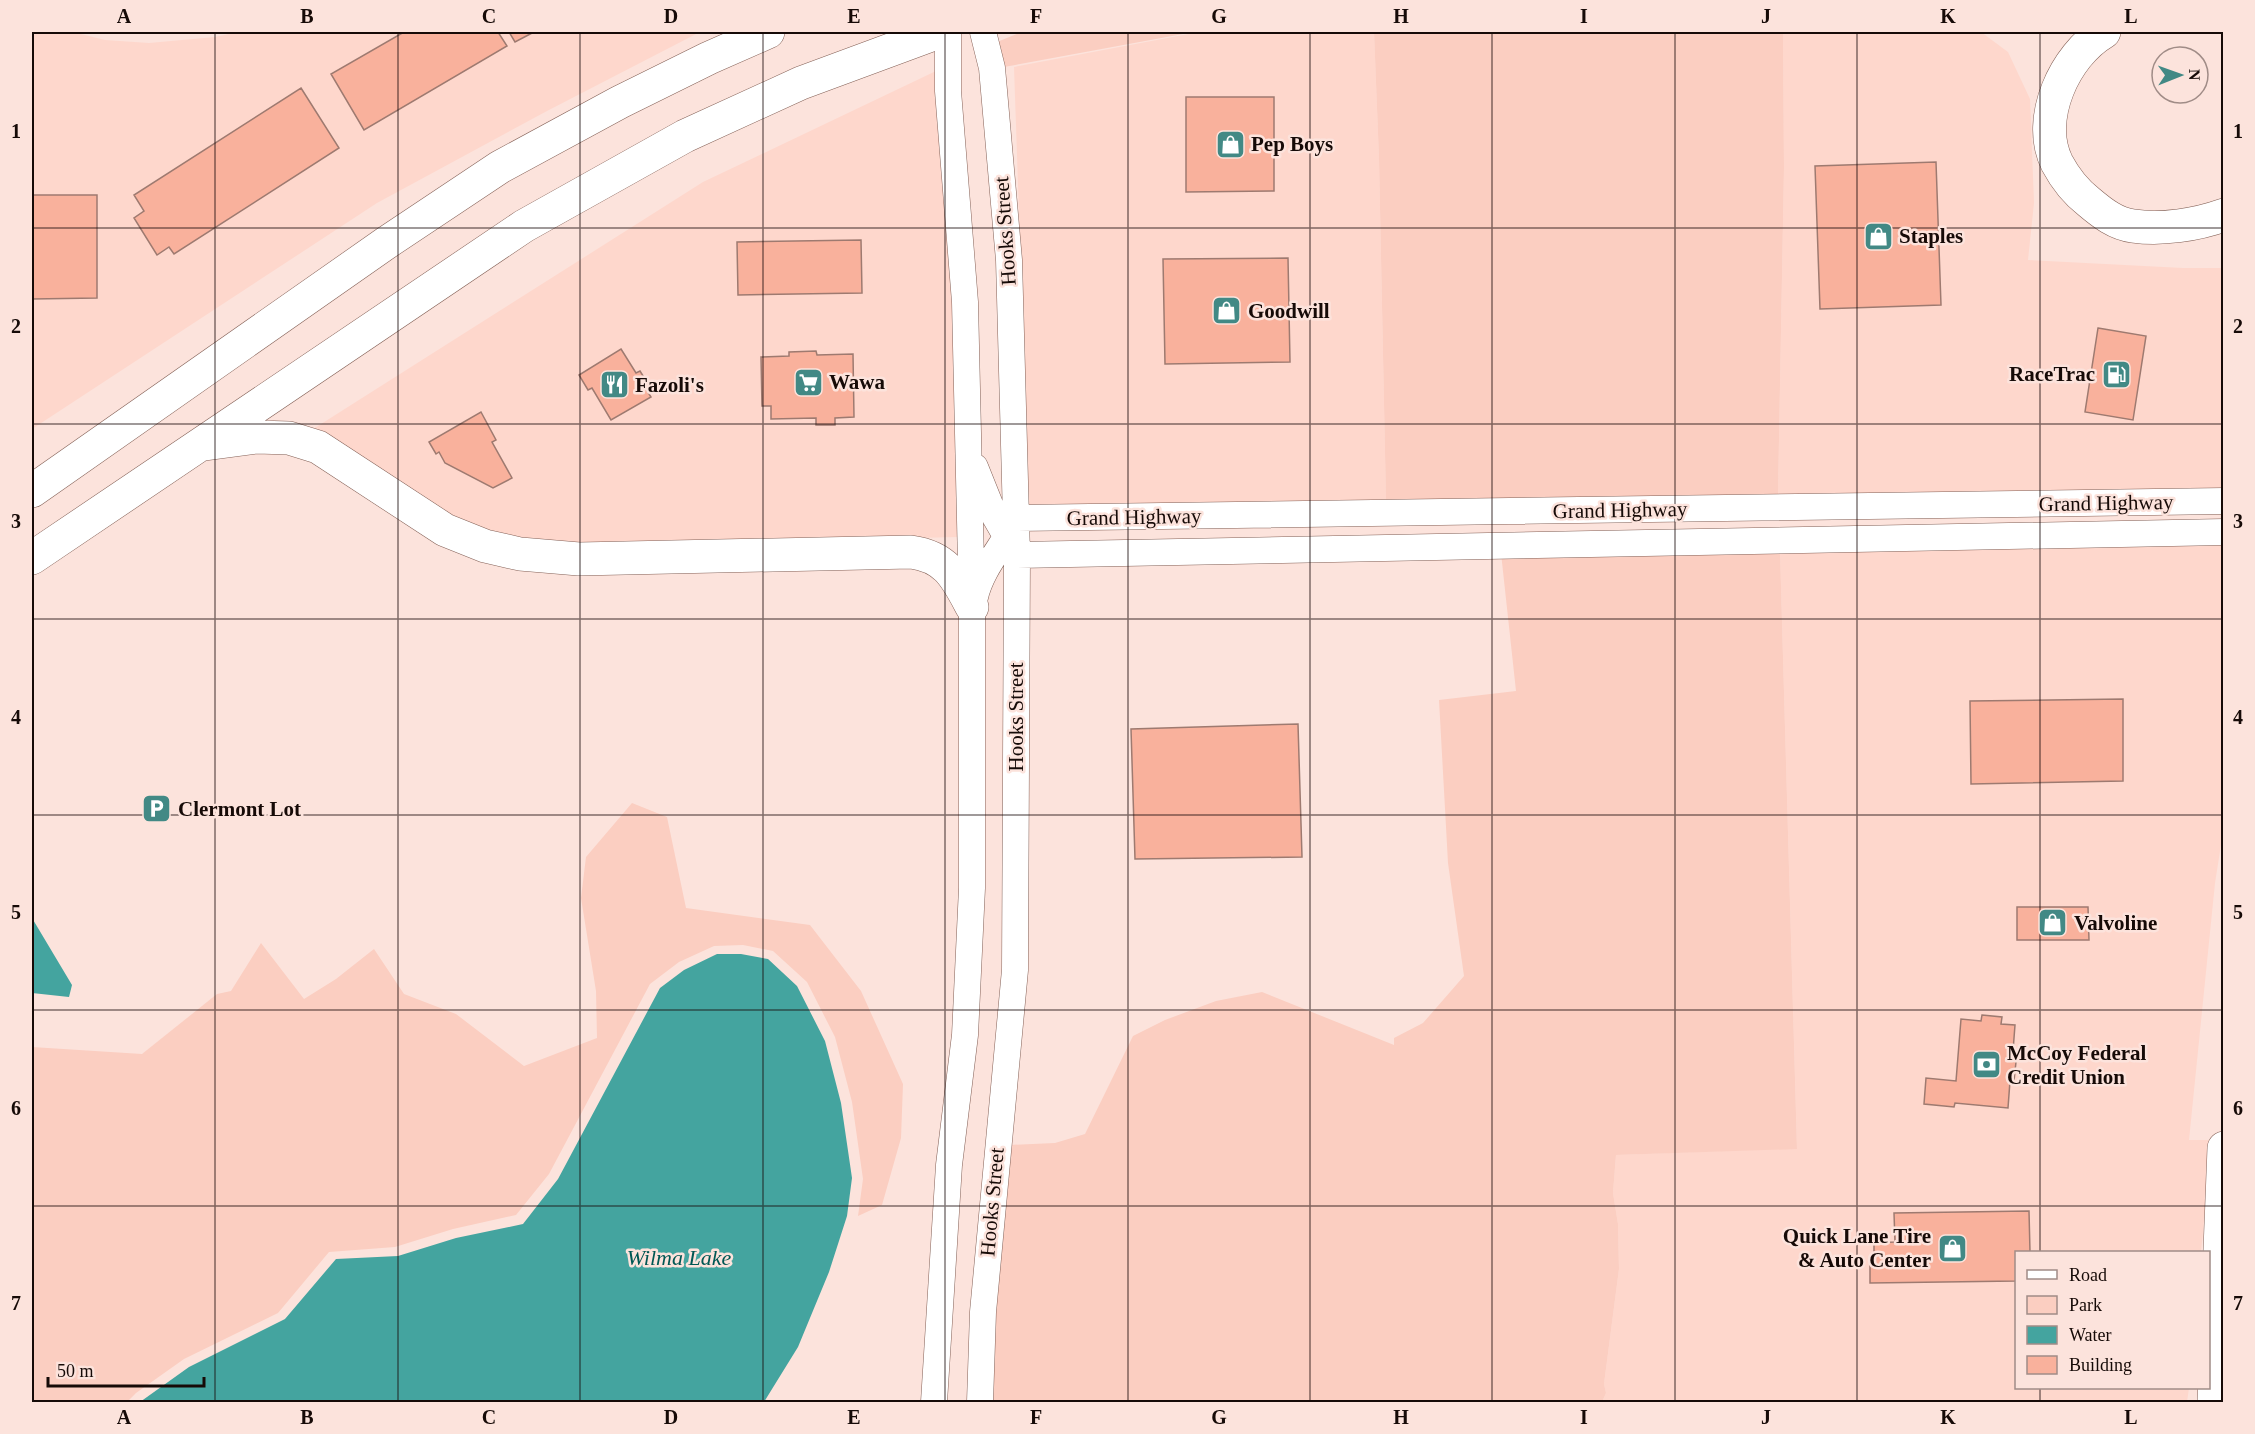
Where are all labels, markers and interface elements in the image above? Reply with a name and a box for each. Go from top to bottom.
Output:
text: A [117,5,132,27]
text: B [300,5,314,27]
text: C [482,5,496,27]
text: D [664,5,678,27]
text: E [847,5,861,27]
text: F [1030,5,1042,27]
text: G [1211,5,1227,27]
text: H [1393,5,1409,27]
text: I [1580,5,1588,27]
text: J [1761,5,1771,27]
text: K [1940,5,1956,27]
text: L [2124,5,2138,27]
north arrow [2150,45,2210,105]
text: N [2186,69,2203,81]
text: 1 [11,120,21,142]
text: 1 [2233,120,2243,142]
shop icon: Pep Boys [1214,128,1246,160]
place label: Pep Boys [1251,132,1333,156]
street label: Hooks Street [989,176,1021,286]
shop icon: Staples [1862,220,1894,252]
place label: Staples [1899,224,1963,248]
shop icon: Goodwill [1211,295,1243,327]
place label: Goodwill [1248,299,1330,323]
text: 2 [11,315,21,337]
text: 2 [2233,315,2243,337]
fuel station icon: RaceTrac [2100,358,2132,390]
place label: RaceTrac [2009,362,2095,386]
supermarket icon: Wawa [792,366,824,398]
restaurant icon: Fazoli's [598,369,630,401]
place label: Wawa [829,370,886,394]
place label: Fazoli's [635,373,704,397]
street label: Grand Highway [2038,490,2174,516]
street label: Grand Highway [1552,497,1688,523]
street label: Grand Highway [1066,504,1202,530]
text: 3 [11,510,21,532]
text: 3 [2233,510,2243,532]
street label: Hooks Street [1004,662,1028,772]
text: 4 [11,706,21,728]
text: 4 [2233,706,2243,728]
parking icon: Clermont Lot [141,793,173,825]
place label: Clermont Lot [178,797,301,821]
text: 5 [11,901,21,923]
text: 5 [2233,901,2243,923]
shop icon: Valvoline [2037,907,2069,939]
place label: Valvoline [2074,911,2157,935]
place label: McCoy Federal Credit Union [2007,1041,2147,1089]
bank icon: McCoy Federal Credit Union [1970,1049,2002,1081]
text: 6 [11,1097,21,1119]
text: 6 [2233,1097,2243,1119]
street label: Hooks Street [975,1146,1009,1257]
place label: Quick Lane Tire & Auto Center [1783,1224,1931,1272]
shop icon: Quick Lane Tire & Auto Center [1936,1232,1968,1264]
water label: Wilma Lake [627,1245,731,1270]
legend [2015,1251,2210,1389]
text: Road [2069,1265,2107,1285]
text: 7 [11,1292,21,1314]
text: 7 [2233,1292,2243,1314]
text: Park [2069,1295,2102,1315]
text: Water [2069,1325,2112,1345]
scale bar [48,1350,204,1388]
text: Building [2069,1355,2132,1375]
text: 50 m [57,1361,94,1381]
text: A [117,1406,132,1428]
text: B [300,1406,314,1428]
text: C [482,1406,496,1428]
text: D [664,1406,678,1428]
text: E [847,1406,861,1428]
text: F [1030,1406,1042,1428]
text: G [1211,1406,1227,1428]
text: H [1393,1406,1409,1428]
text: I [1580,1406,1588,1428]
text: J [1761,1406,1771,1428]
text: K [1940,1406,1956,1428]
text: L [2124,1406,2138,1428]

